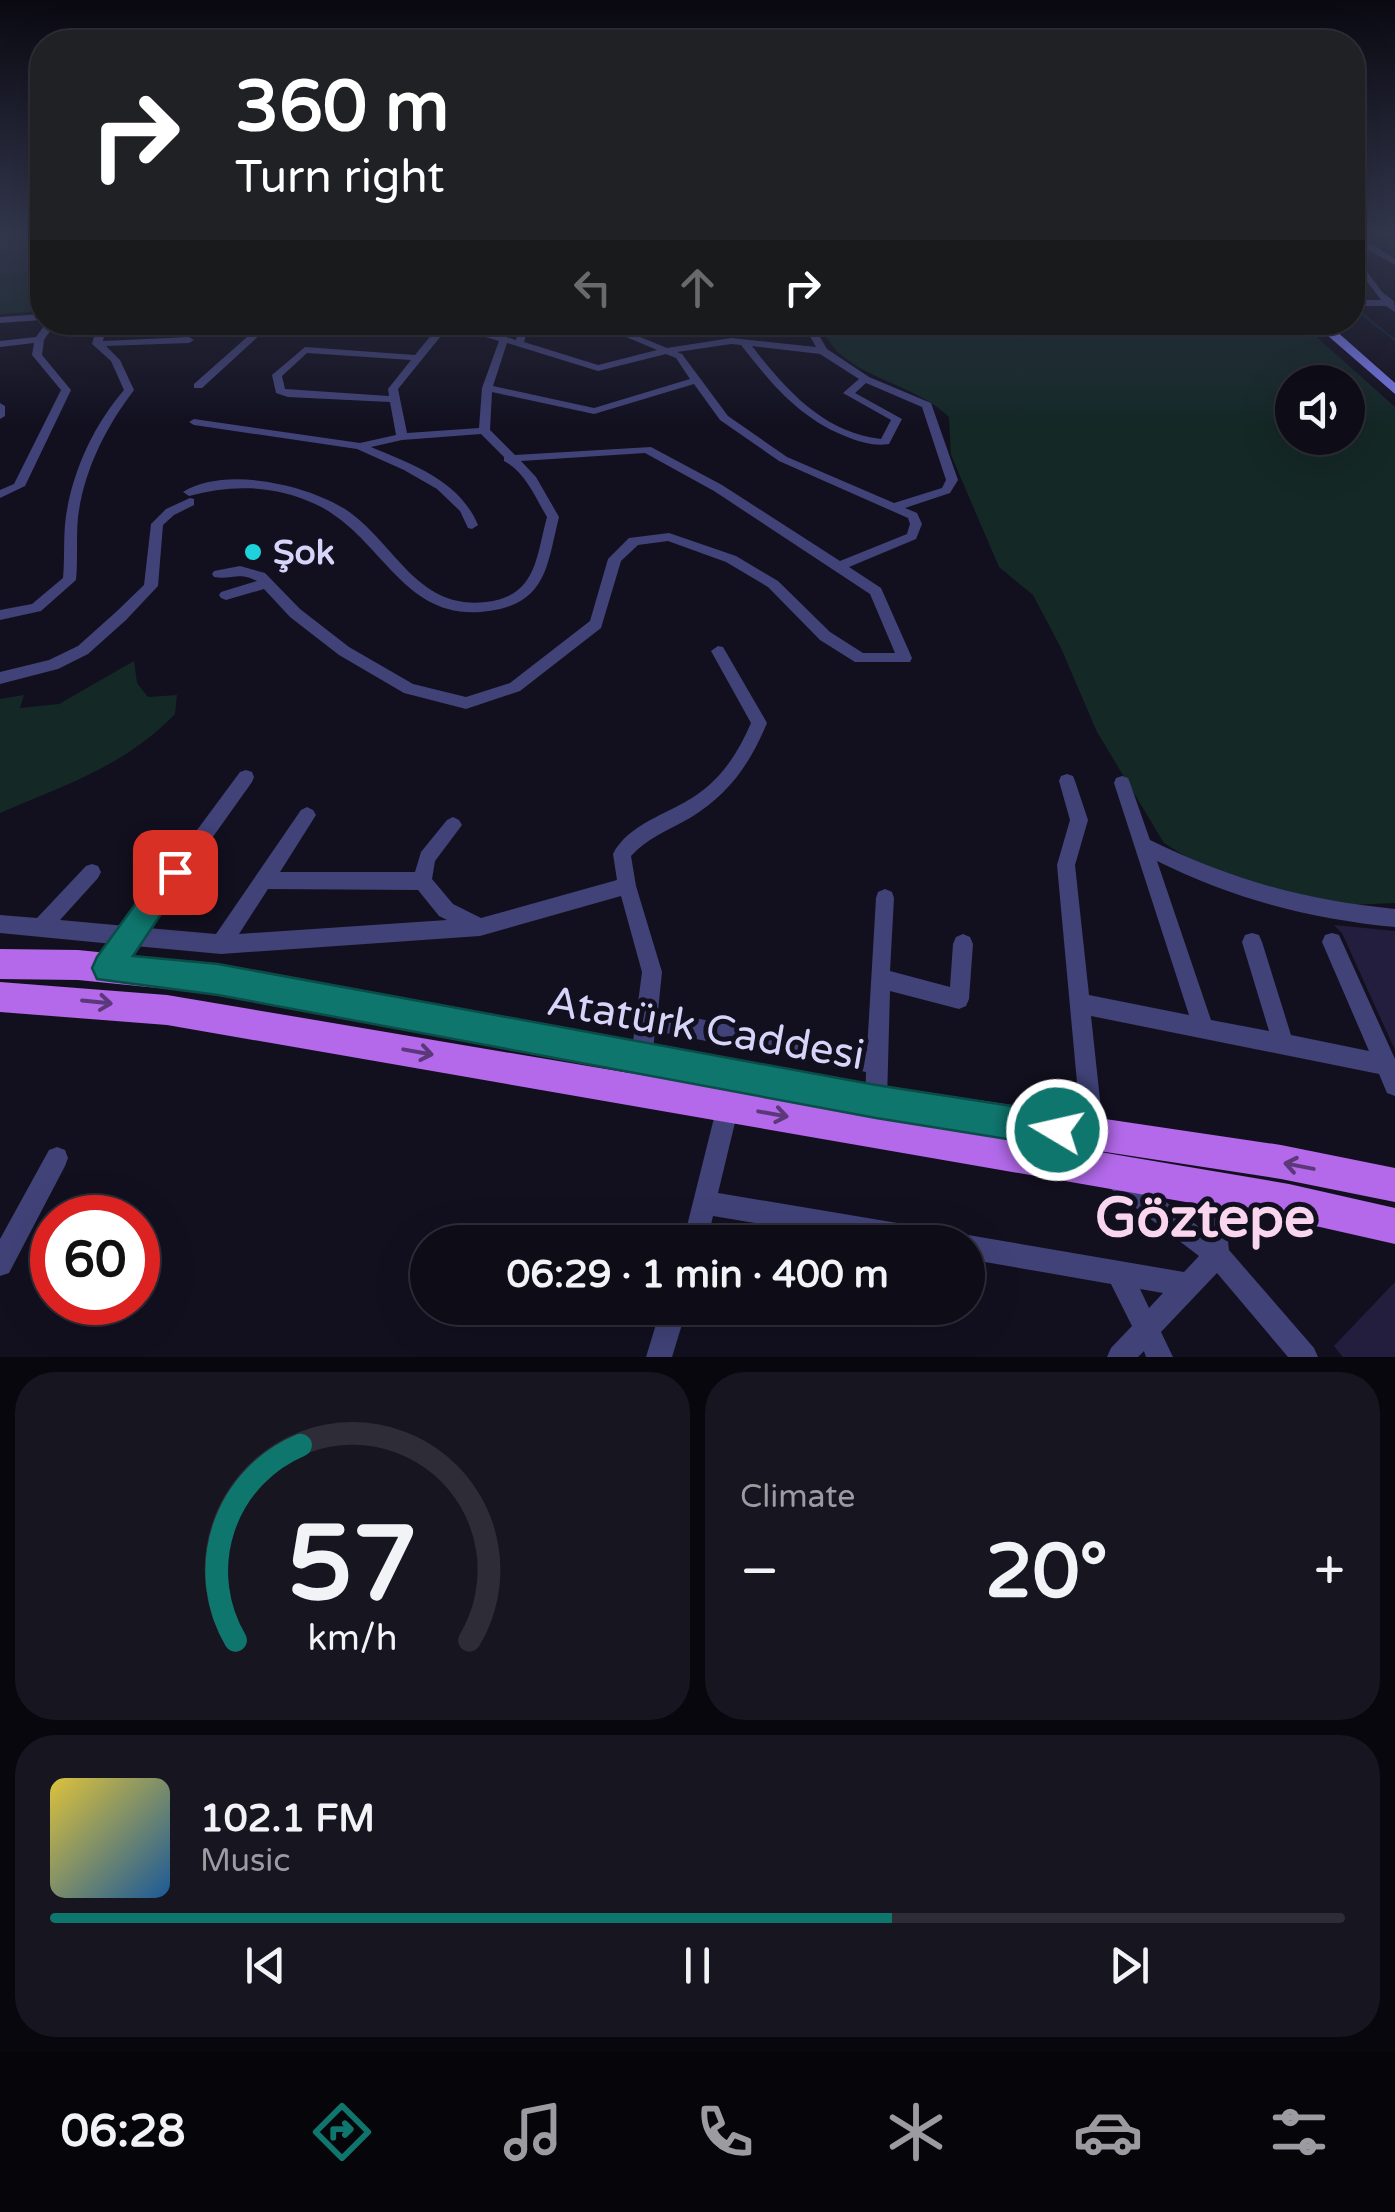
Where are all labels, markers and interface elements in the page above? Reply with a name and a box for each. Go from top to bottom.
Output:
text: 360 m [235,66,449,150]
icon: right [70,70,200,200]
text: Turn right [235,151,444,205]
icon: left [565,260,620,315]
icon: ahead [670,260,725,315]
icon: right [775,260,830,315]
map controls [1275,365,1365,455]
button: sound [1275,365,1365,455]
place label: Şok [273,532,335,574]
marker: Şok [242,541,264,563]
pin [133,830,218,915]
icon: arrive [148,845,203,900]
street label: Atatürk Caddesi [543,975,868,1081]
one-way arrow [81,993,113,1012]
one-way arrow [402,1043,434,1062]
position arrow [1005,1078,1109,1182]
one-way arrow [756,1105,789,1124]
one-way arrow [1284,1155,1316,1174]
district label: Göztepe [1095,1186,1315,1252]
speed limit sign: 60 [30,1195,160,1325]
text: 06:29 · 1 min · 400 m [506,1252,889,1298]
text: Climate [740,1478,855,1516]
text: 57 [287,1503,418,1628]
text: 20° [985,1527,1108,1617]
text: − [740,1539,779,1605]
text: + [1314,1539,1345,1605]
text: km/h [308,1617,397,1660]
text: 102.1 FM [200,1796,375,1842]
text: Music [200,1842,290,1880]
icon: previous [238,1938,293,1993]
icon: pause [670,1938,725,1993]
icon: next [1102,1938,1157,1993]
icon: directions [307,2097,377,2167]
icon: music [498,2097,568,2167]
icon: phone [690,2097,760,2167]
icon: climate [881,2097,951,2167]
icon: car [1073,2097,1143,2167]
icon: filters [1264,2097,1334,2167]
text: 06:28 [61,2105,185,2159]

